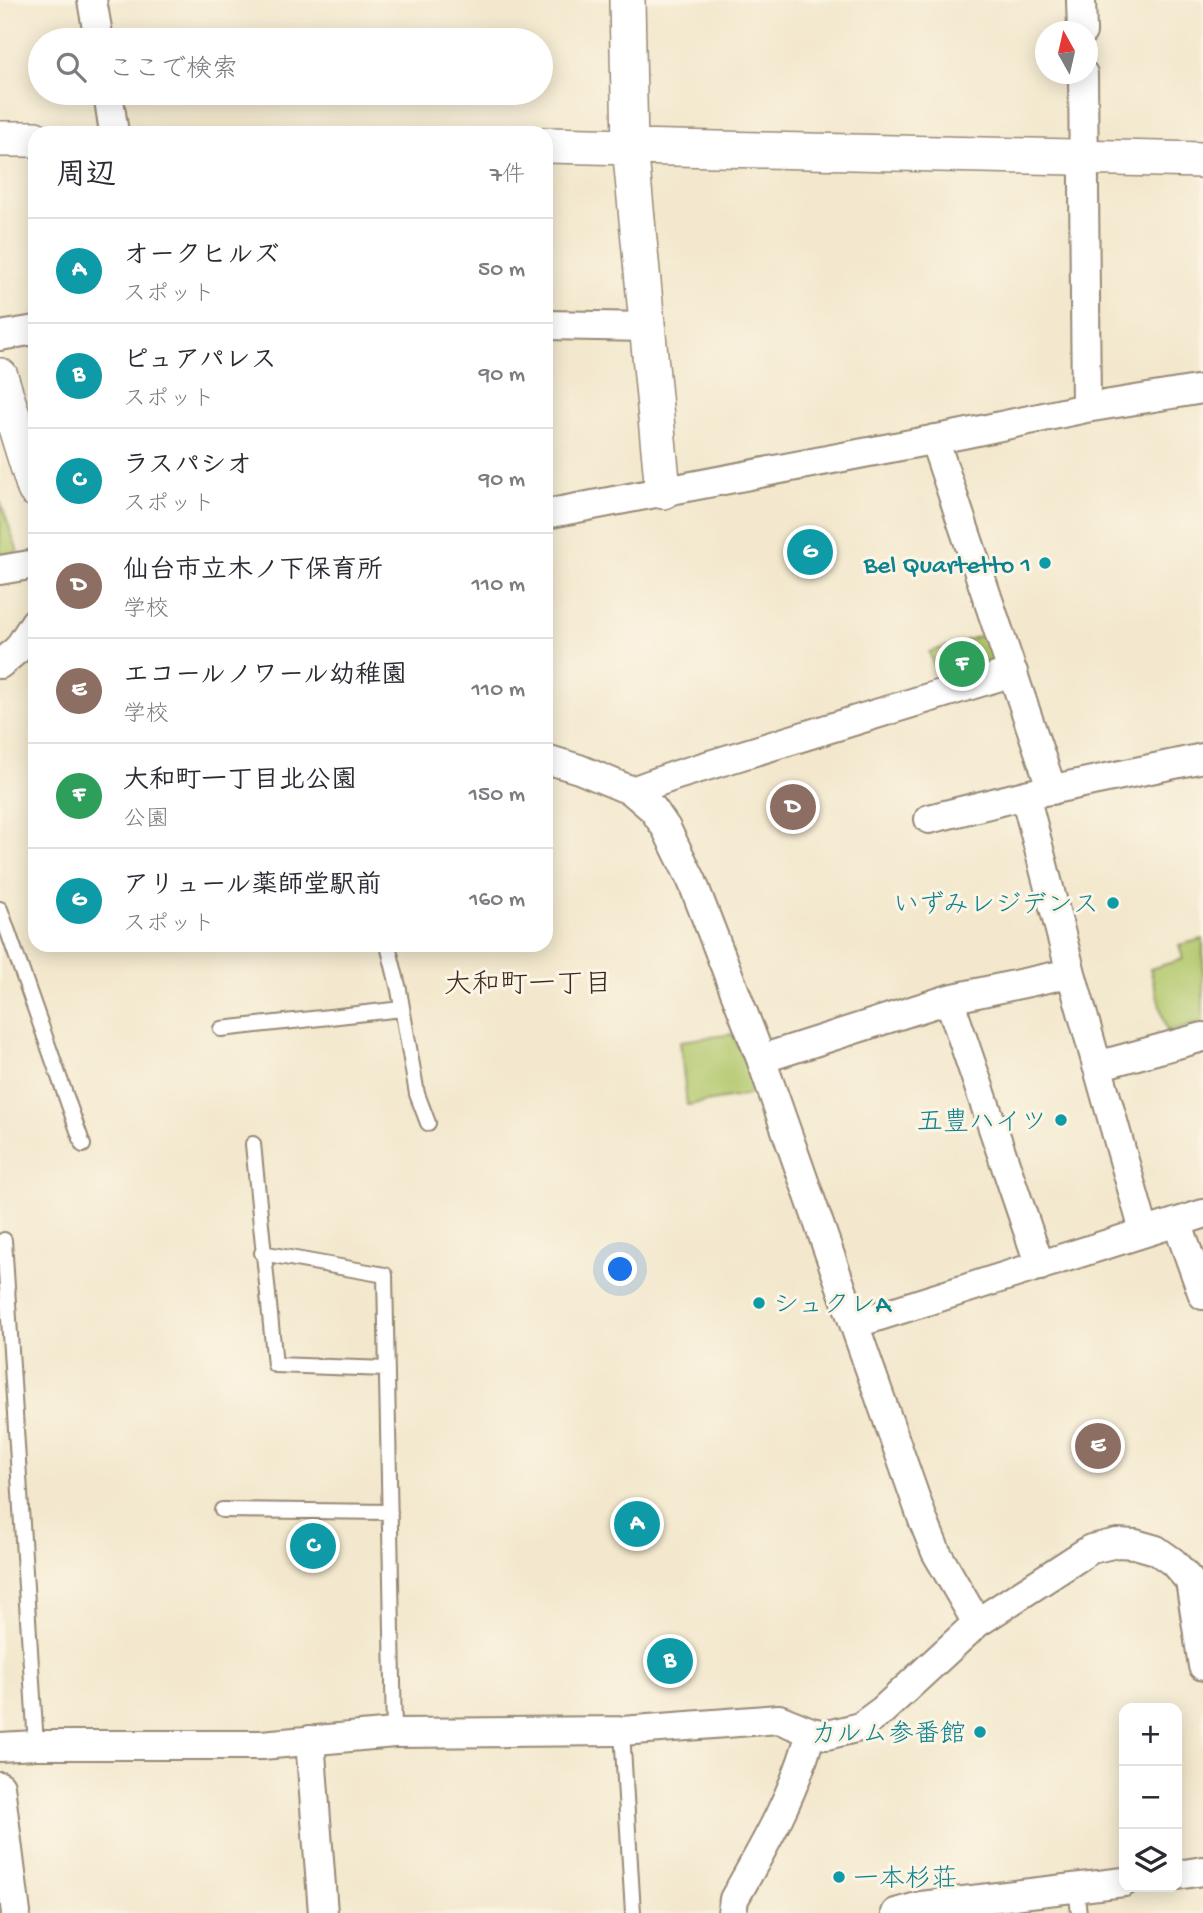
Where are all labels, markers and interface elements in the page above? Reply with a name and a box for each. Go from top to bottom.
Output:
north arrow [1035,21,1098,84]
search box [28,28,553,105]
icon: search [52,48,90,86]
text: ここで検索 [108,56,238,87]
text: 周辺 [56,160,116,195]
text: 7件 [490,163,525,190]
text: オークヒルズ [123,242,280,273]
text: A [72,257,86,284]
text: 50 m [478,257,525,284]
text: スポット [123,282,215,309]
text: ピュアパレス [123,347,277,378]
text: B [73,362,85,389]
text: 90 m [479,362,525,389]
text: スポット [123,387,215,414]
text: ラスパシオ [123,452,252,483]
text: C [73,467,85,494]
text: 90 m [479,467,525,494]
text: スポット [123,492,215,519]
pin: G [787,526,833,578]
place label: Bel Quartetto 1 [863,552,1031,583]
marker: Bel Quartetto 1 [1037,555,1053,571]
text: 仙台市立木ノ下保育所 [123,557,383,588]
text: D [72,572,87,599]
text: 110 m [472,572,525,599]
text: 学校 [123,597,169,624]
pin: F [939,638,985,690]
text: エコールノワール幼稚園 [123,662,407,693]
text: E [72,677,86,704]
text: 110 m [472,677,525,704]
text: 学校 [123,702,169,729]
text: 大和町一丁目北公園 [123,767,357,798]
pin: D [770,781,816,833]
text: F [73,782,85,809]
text: 150 m [469,782,525,809]
text: 公園 [123,807,169,834]
text: アリュール薬師堂駅前 [123,872,381,903]
text: G [72,887,86,914]
text: 160 m [469,887,525,914]
place label: いずみレジデンス [893,890,1099,923]
marker: いずみレジデンス [1105,895,1121,911]
text: スポット [123,912,215,939]
district label: 大和町一丁目 [444,969,612,1003]
place label: 五豊ハイツ [917,1107,1047,1140]
marker: 五豊ハイツ [1053,1112,1069,1128]
your location [603,1252,637,1286]
place label: シュクレA [773,1292,892,1323]
marker: シュクレA [751,1295,767,1311]
pin: E [1075,1420,1121,1472]
pin: A [614,1498,660,1550]
pin: C [290,1520,336,1572]
pin: B [647,1635,693,1687]
map controls [1119,1703,1182,1892]
button: + [1119,1703,1182,1766]
place label: カルム参番館 [811,1720,966,1752]
marker: カルム参番館 [972,1724,988,1740]
button: − [1119,1766,1182,1829]
button: layers [1119,1829,1182,1892]
place label: 一本杉荘 [853,1865,957,1897]
marker: 一本杉荘 [831,1869,847,1885]

